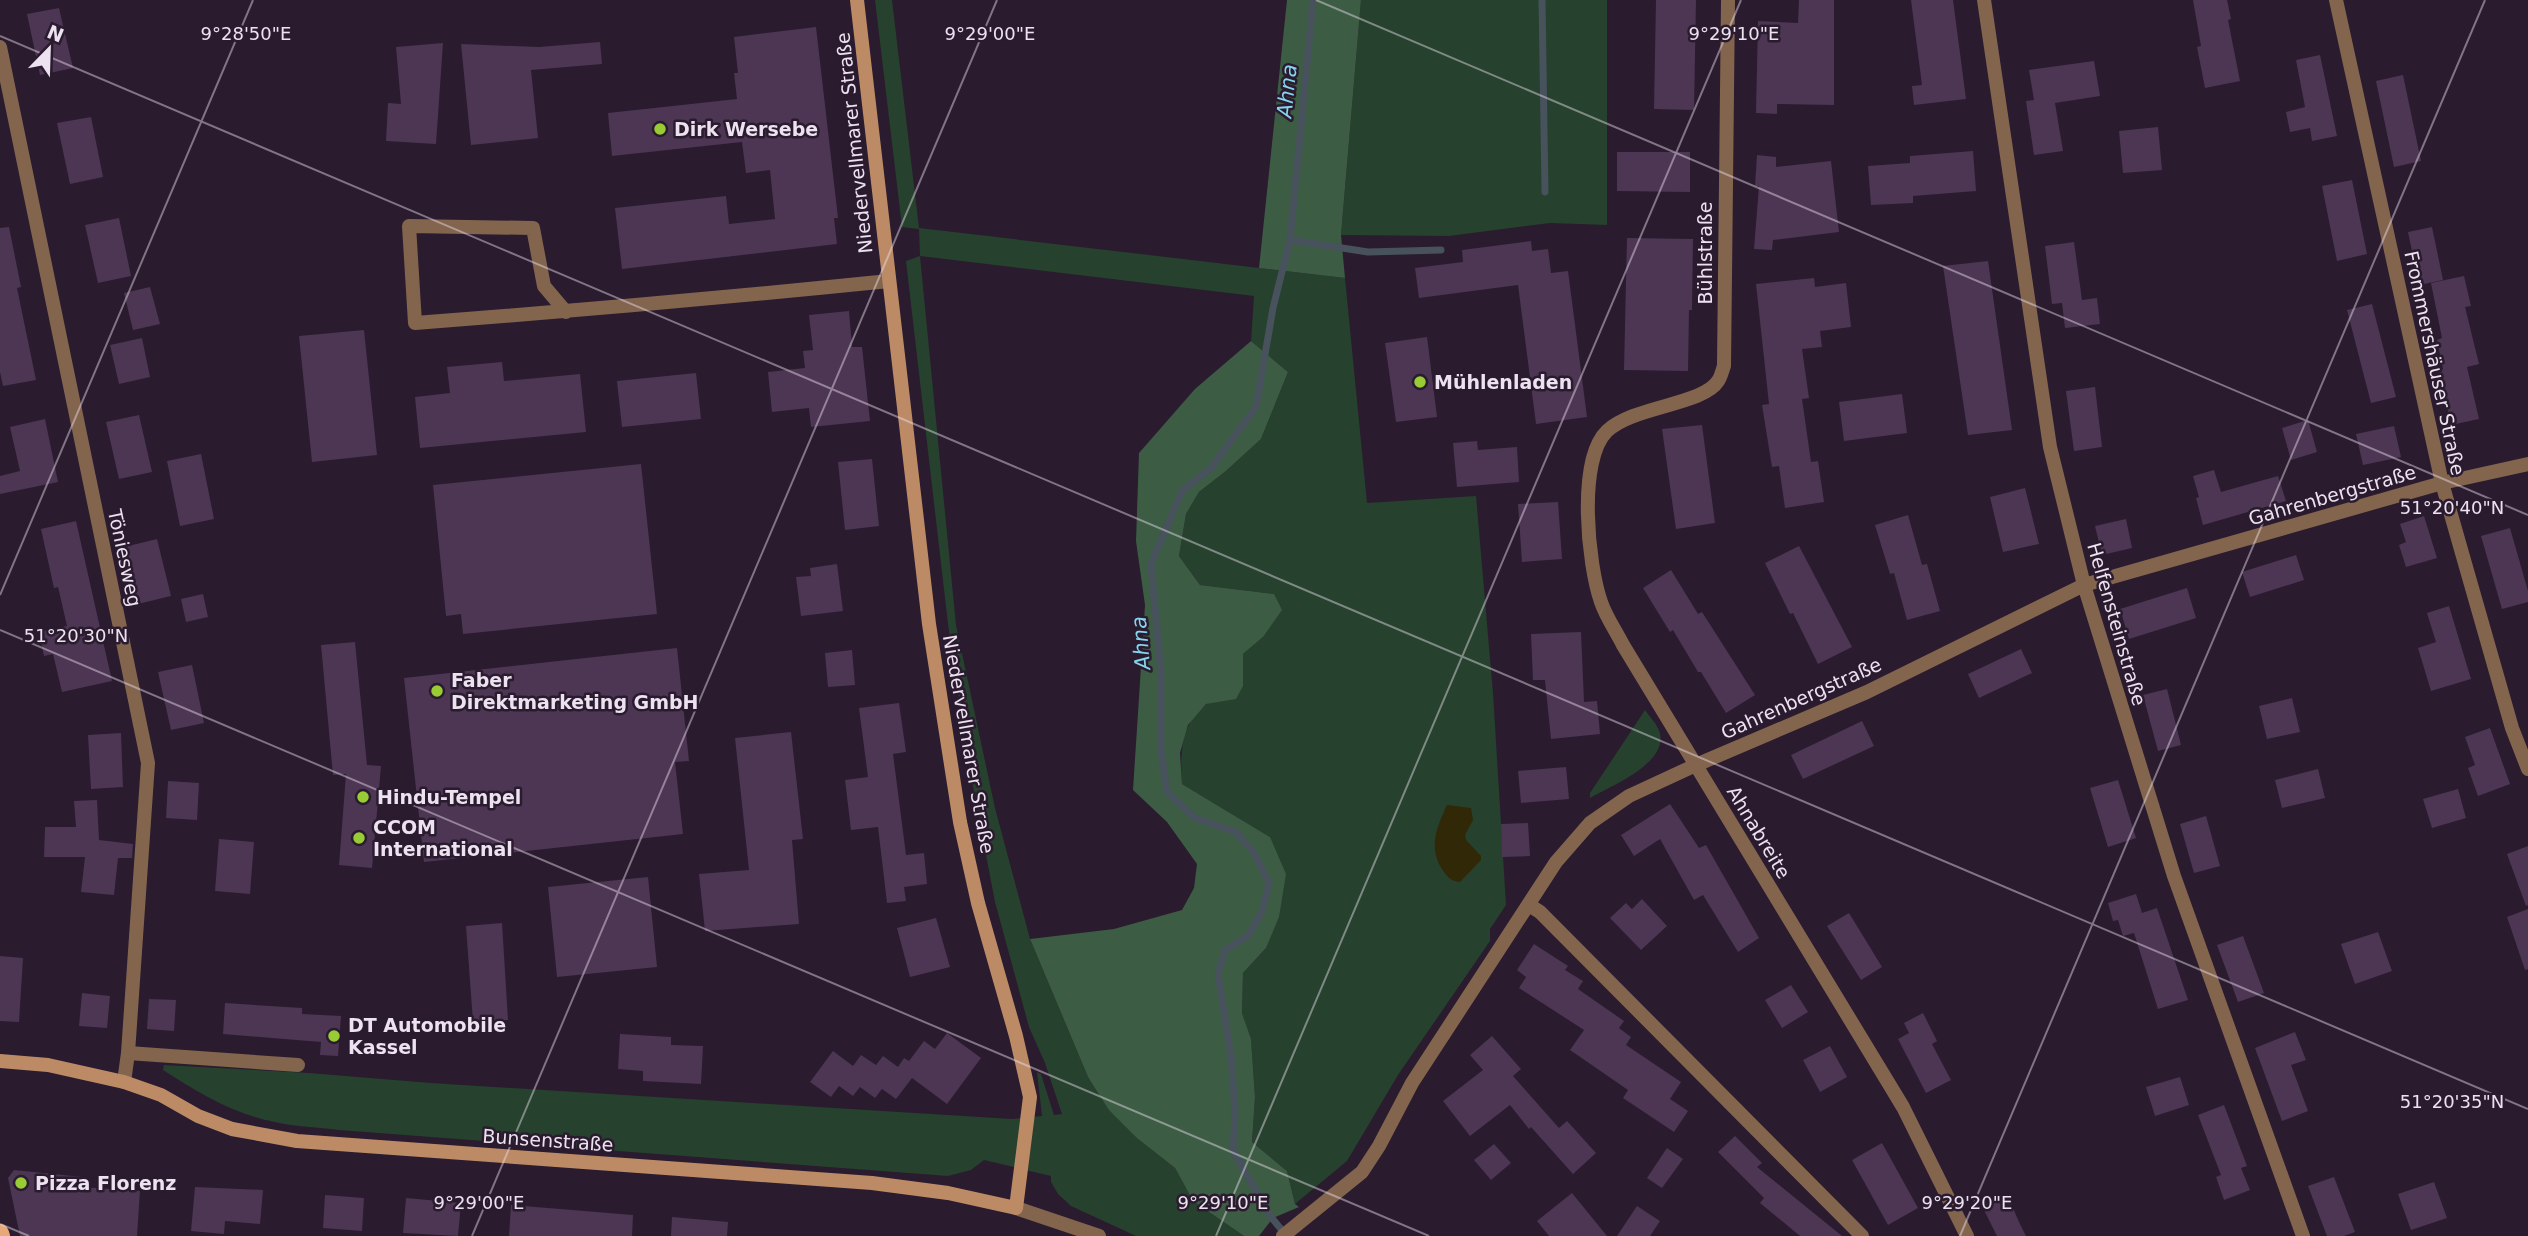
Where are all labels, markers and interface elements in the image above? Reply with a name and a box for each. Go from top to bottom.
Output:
north arrow [14,14,84,84]
text: N [44,20,67,47]
text: 9°28'50"E [201,23,291,44]
text: 9°29'00"E [945,23,1035,44]
text: 9°29'10"E [1689,23,1779,44]
street label: Niedervellmarer Straße [831,31,877,255]
water label: Ahna [1272,63,1302,121]
place label: Dirk Wersebe [674,118,818,140]
marker: Dirk Wersebe [652,121,668,137]
street label: Bühlstraße [1694,202,1716,304]
street label: Frommershäuser Straße [2400,249,2470,477]
place label: Mühlenladen [1434,371,1572,393]
marker: Mühlenladen [1412,374,1428,390]
street label: Gahrenbergstraße [2246,461,2418,529]
text: 51°20'40"N [2400,497,2504,518]
street label: Töniesweg [104,506,146,609]
street label: Helfensteinstraße [2083,540,2151,708]
water label: Ahna [1127,615,1155,673]
text: 51°20'30"N [24,625,128,646]
street label: Niedervellmarer Straße [939,633,999,855]
street label: Gahrenbergstraße [1717,653,1885,743]
place label: Faber Direktmarketing GmbH [451,669,699,713]
marker: Faber Direktmarketing GmbH [429,683,445,699]
street label: Ahnabreite [1723,782,1795,882]
place label: Hindu-Tempel [377,786,521,808]
marker: Hindu-Tempel [355,789,371,805]
place label: CCOM International [373,816,513,860]
marker: CCOM International [351,830,367,846]
place label: DT Automobile Kassel [348,1014,506,1058]
marker: DT Automobile Kassel [326,1028,342,1044]
text: 51°20'35"N [2400,1091,2504,1112]
street label: Bunsenstraße [482,1124,614,1156]
place label: Pizza Florenz [35,1172,176,1194]
marker: Pizza Florenz [13,1175,29,1191]
text: 9°29'00"E [434,1192,524,1213]
text: 9°29'10"E [1178,1192,1268,1213]
text: 9°29'20"E [1922,1192,2012,1213]

